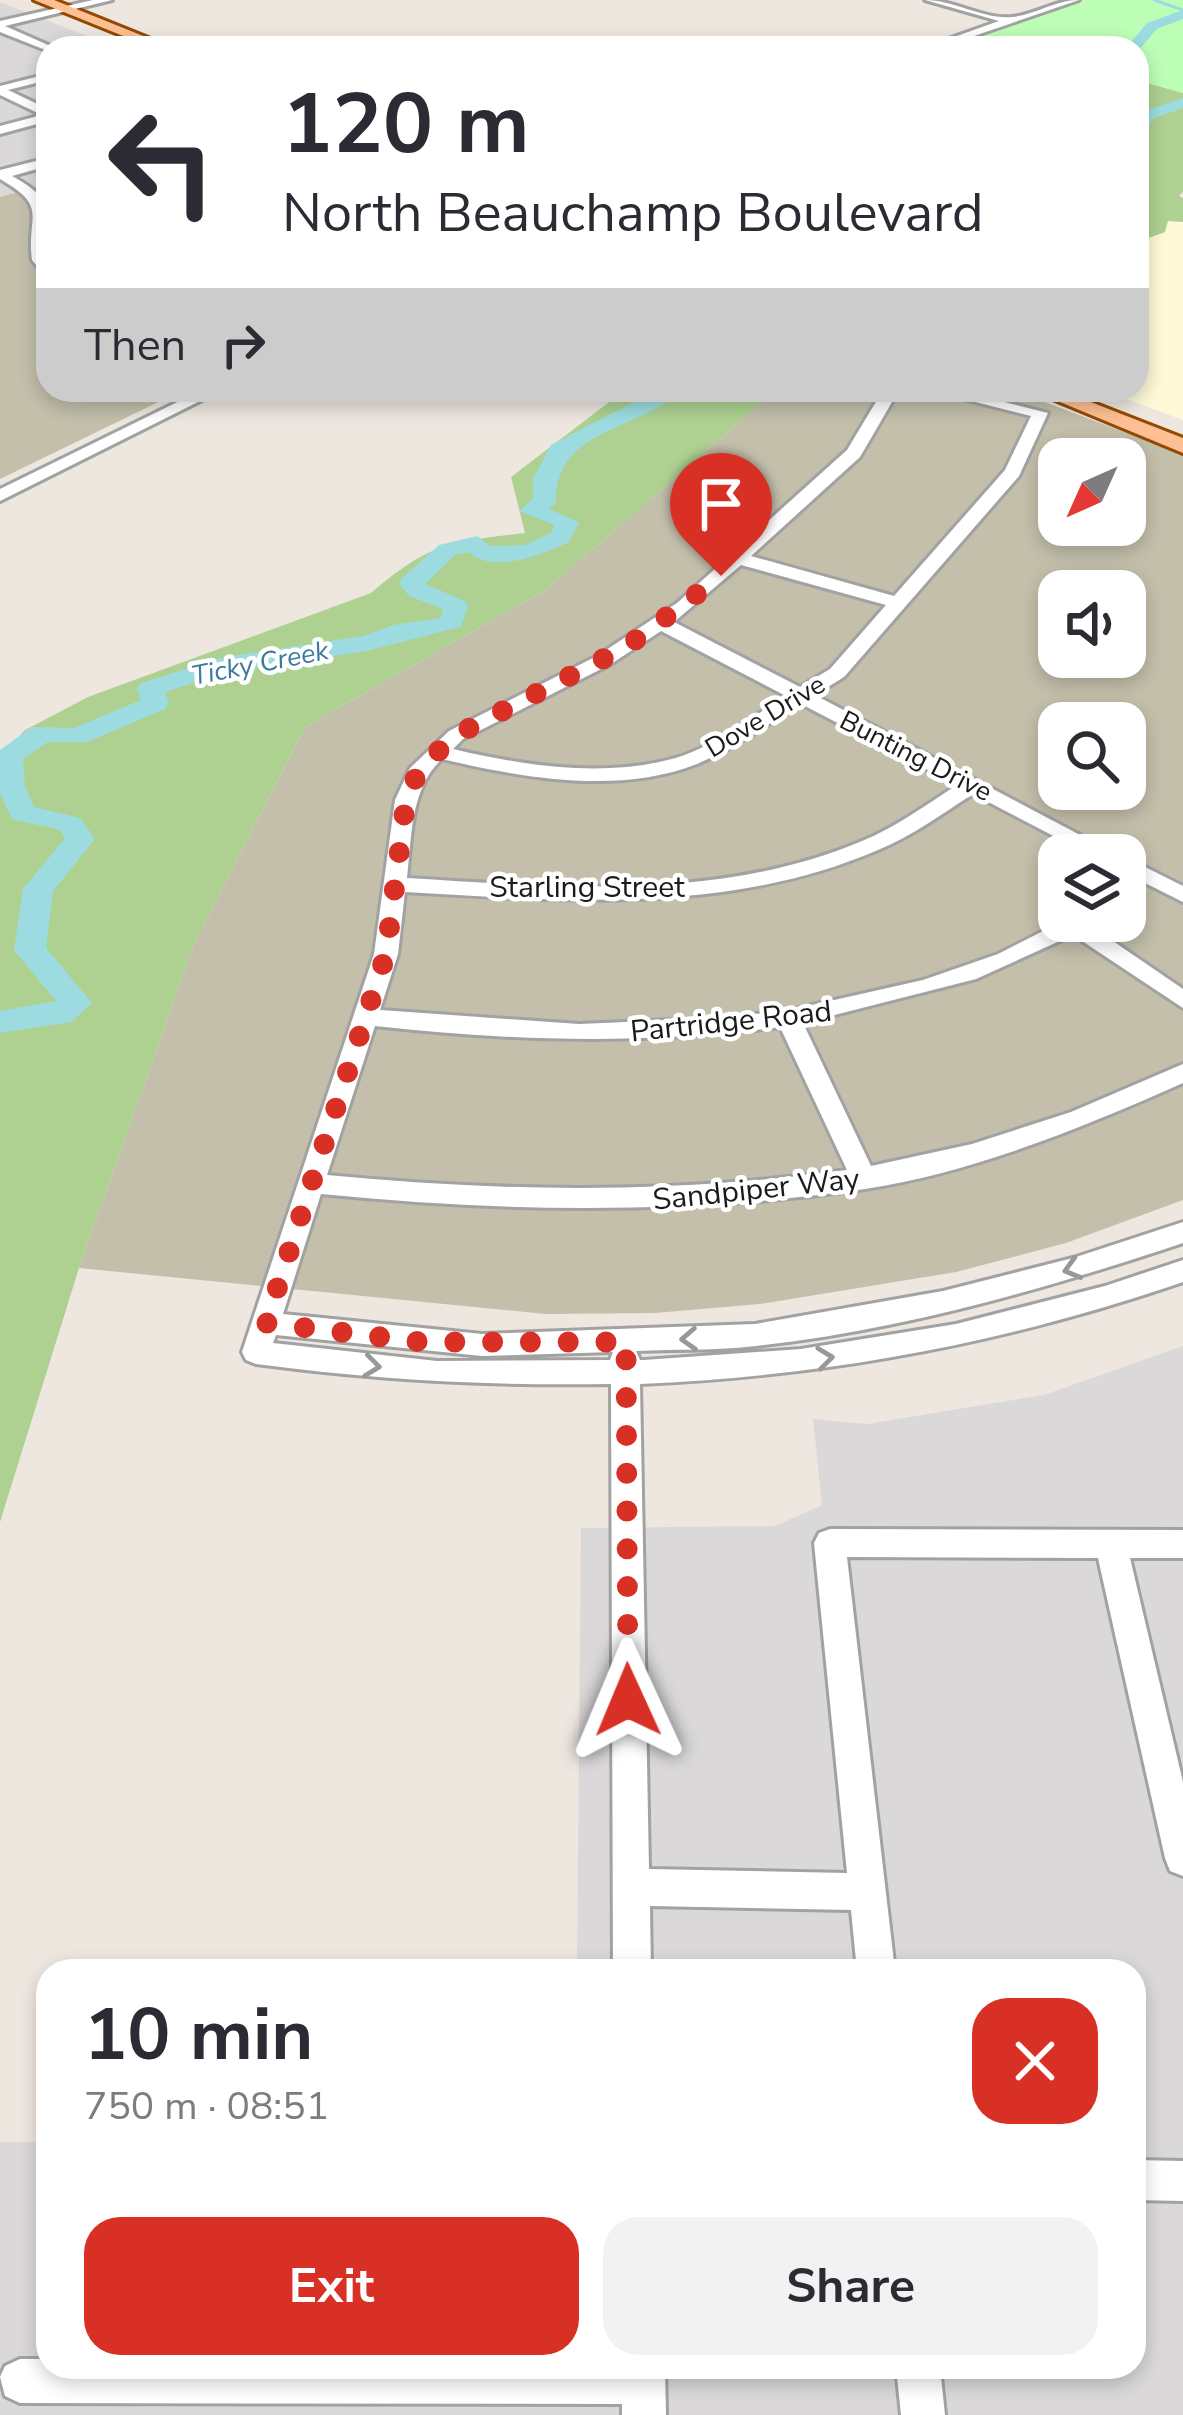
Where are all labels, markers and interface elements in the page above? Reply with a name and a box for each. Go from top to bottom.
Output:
text: 120 m [282,67,530,182]
icon: left [84,84,240,240]
text: North Beauchamp Boulevard [282,176,984,250]
icon: right [210,312,276,378]
text: Then [84,315,186,376]
north arrow [1038,438,1146,546]
map controls [1038,438,1146,942]
pin [670,453,772,576]
icon: arrive [688,471,754,537]
button: sound [1038,570,1146,678]
water label: Ticky Creek [188,632,333,695]
street label: Dove Drive [698,666,832,767]
street label: Bunting Drive [833,702,998,811]
button: search [1038,702,1146,810]
button: layers [1038,834,1146,942]
street label: Starling Street [489,867,685,908]
street label: Partridge Road [628,991,834,1052]
street label: Sandpiper Way [651,1158,862,1221]
one-way arrow [1062,1254,1083,1279]
one-way arrow [679,1325,698,1351]
one-way arrow [816,1346,835,1372]
one-way arrow [362,1352,382,1378]
position arrow [565,1637,691,1763]
text: 10 min [84,1986,313,2084]
button: close [972,1998,1098,2124]
text: 750 m · 08:51 [84,2080,329,2133]
button: Exit [84,2217,579,2355]
button: Share [603,2217,1098,2355]

